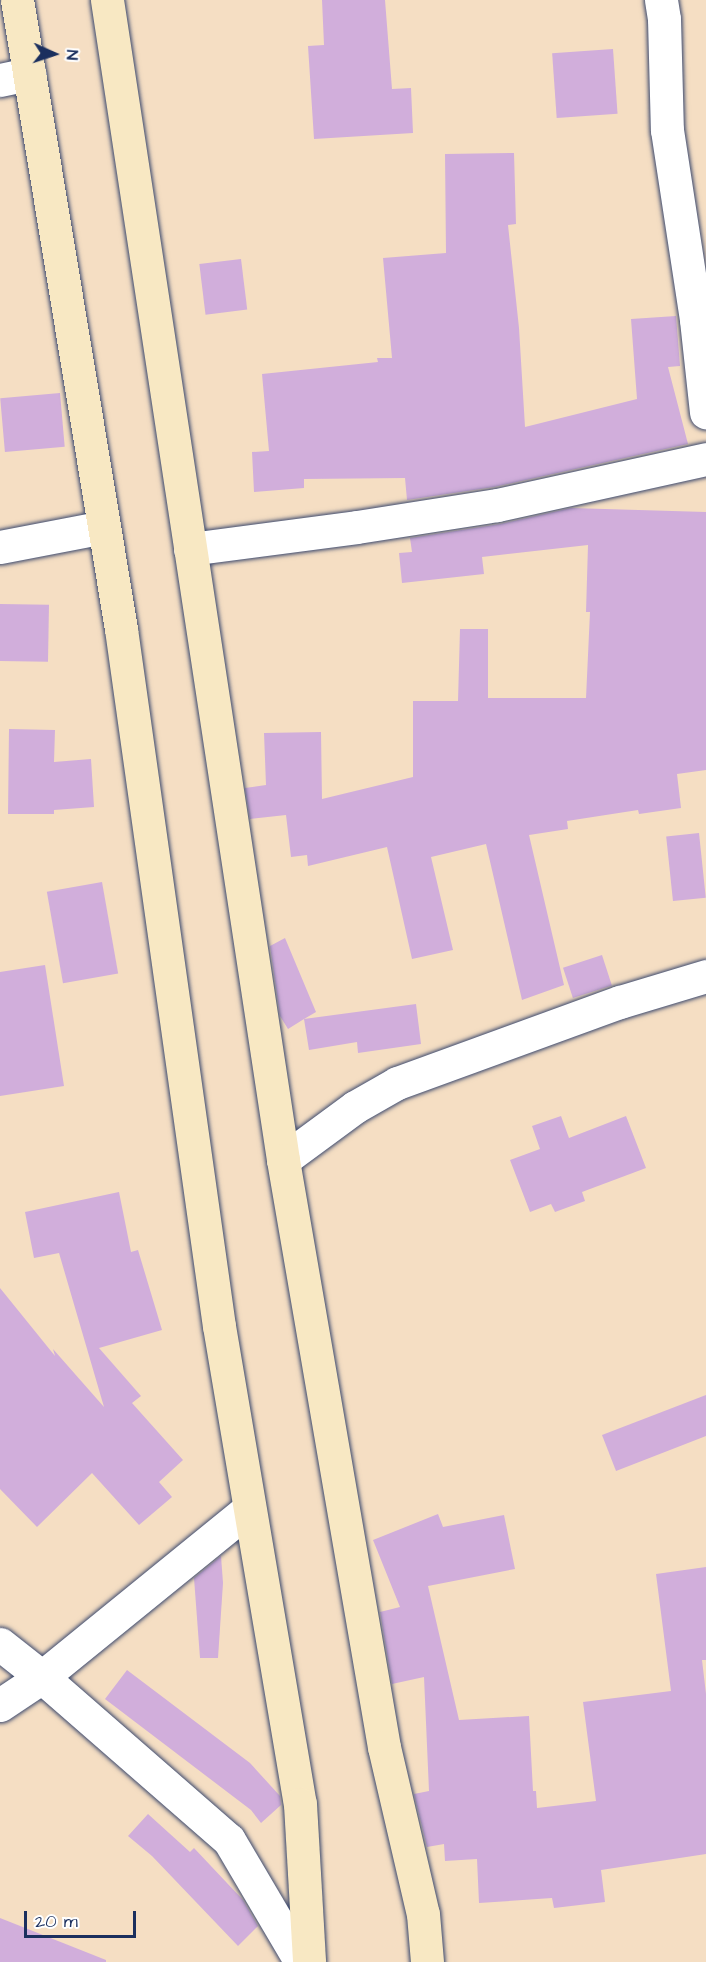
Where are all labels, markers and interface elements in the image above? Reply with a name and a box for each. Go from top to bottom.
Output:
north arrow [24,24,84,84]
text: N [61,49,83,61]
scale bar [27,1899,140,1937]
text: 20 m [35,1909,78,1934]

